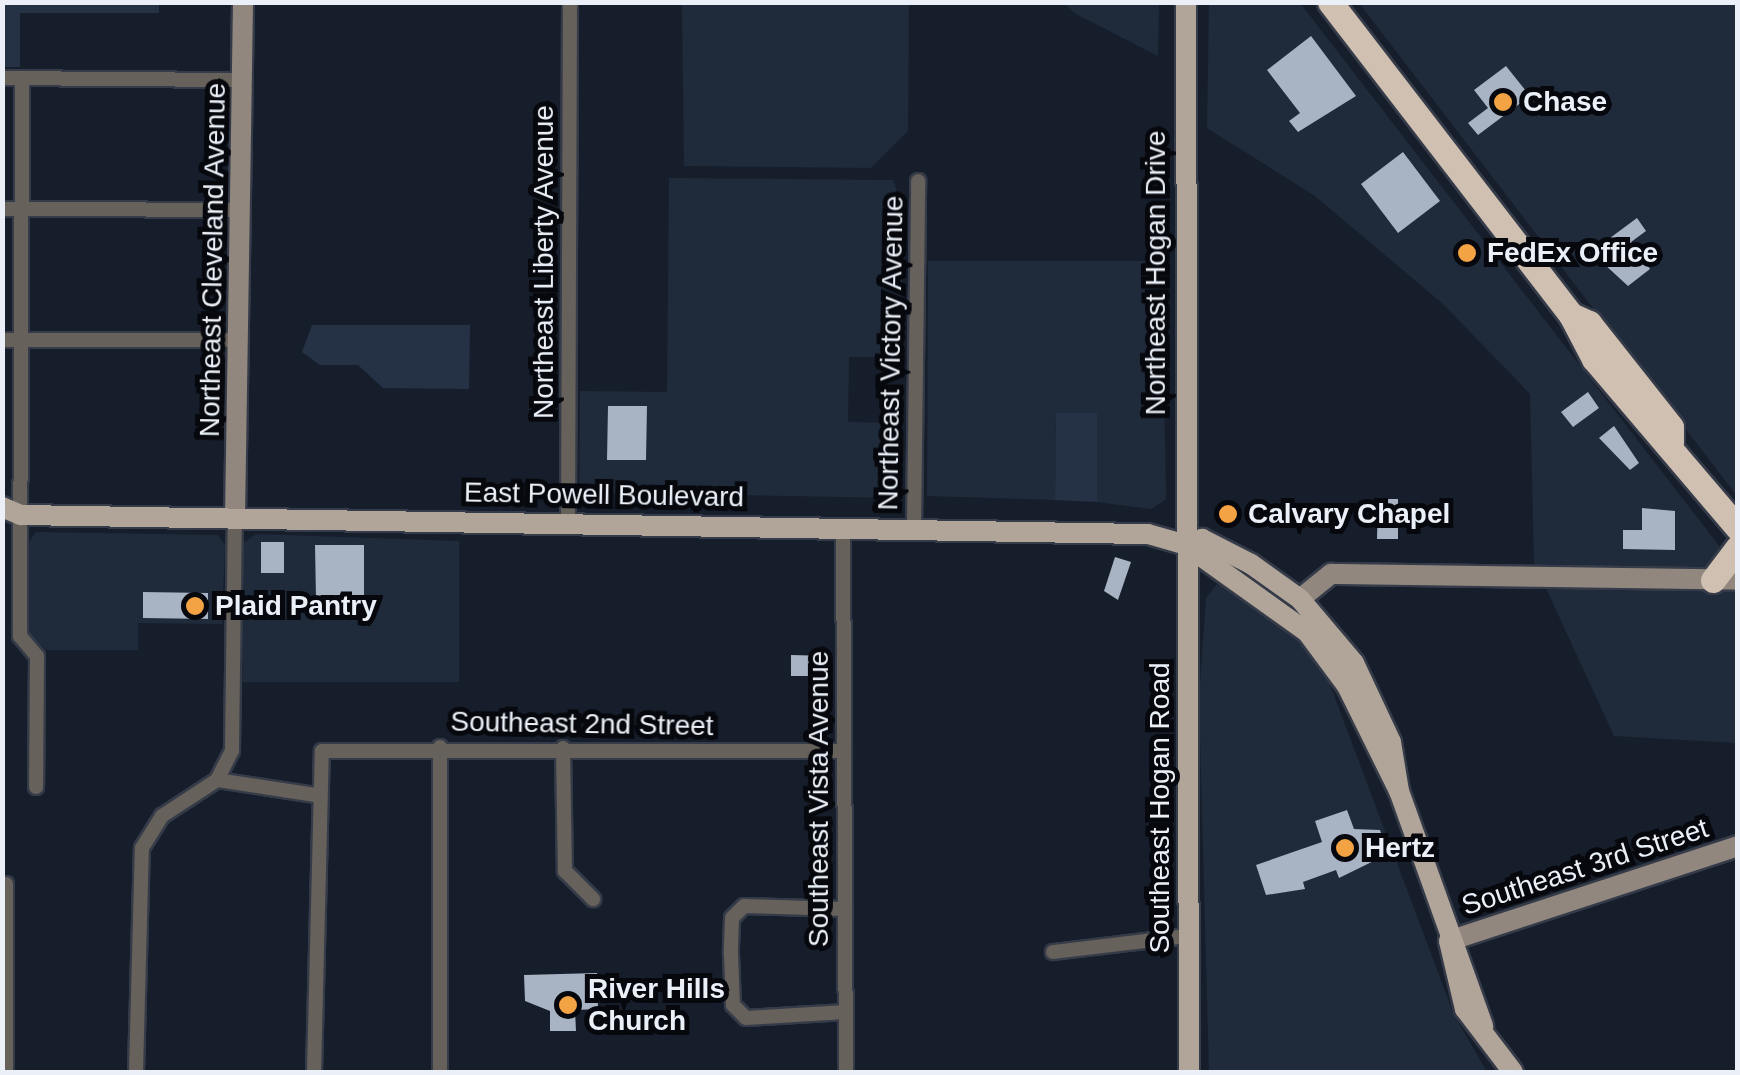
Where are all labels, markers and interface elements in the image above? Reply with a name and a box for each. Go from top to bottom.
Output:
street label: Northeast Cleveland Avenue [193,82,233,438]
place label: Chase [1523,85,1607,119]
marker: Chase [1492,91,1514,113]
street label: Northeast Liberty Avenue [527,104,561,420]
street label: Northeast Hogan Drive [1139,131,1173,415]
street label: Northeast Victory Avenue [871,194,911,512]
place label: FedEx Office [1487,236,1658,270]
marker: FedEx Office [1456,242,1478,264]
street label: East Powell Boulevard [464,476,744,514]
place label: Calvary Chapel [1248,497,1450,531]
marker: Calvary Chapel [1217,503,1239,525]
place label: Plaid Pantry [215,589,377,623]
marker: Plaid Pantry [184,595,206,617]
street label: Southeast Vista Avenue [802,650,836,948]
street label: Southeast Hogan Road [1143,662,1177,954]
street label: Southeast 2nd Street [450,705,714,743]
street label: Southeast 3rd Street [1458,811,1712,923]
place label: Hertz [1365,831,1435,865]
marker: Hertz [1334,837,1356,859]
place label: River Hills Church [588,972,725,1038]
marker: River Hills Church [557,994,579,1016]

